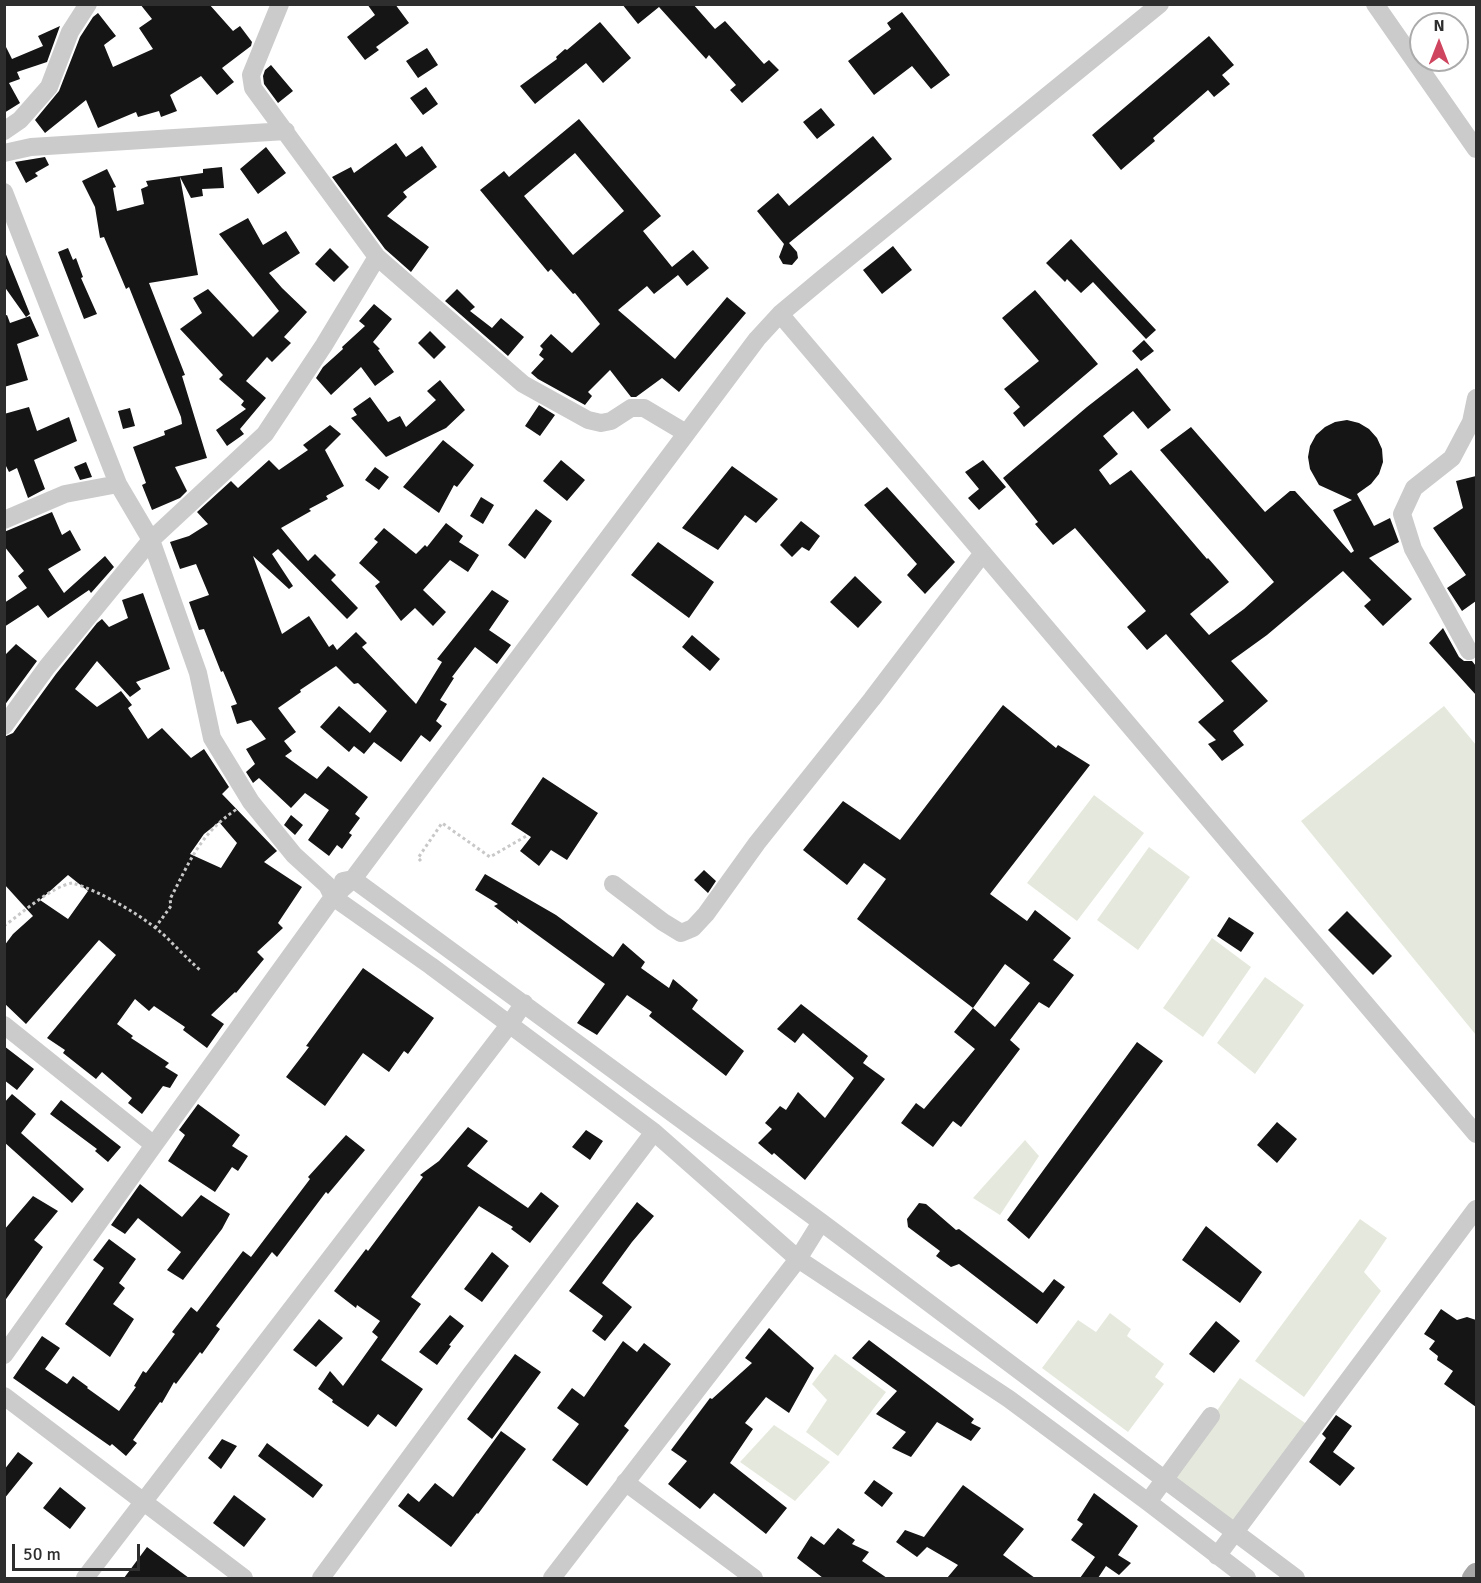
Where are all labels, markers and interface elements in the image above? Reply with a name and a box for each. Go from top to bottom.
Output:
north arrow [1409,12,1469,72]
text: N [1433,16,1445,36]
scale bar [15,1532,142,1570]
text: 50 m [23,1543,61,1565]

